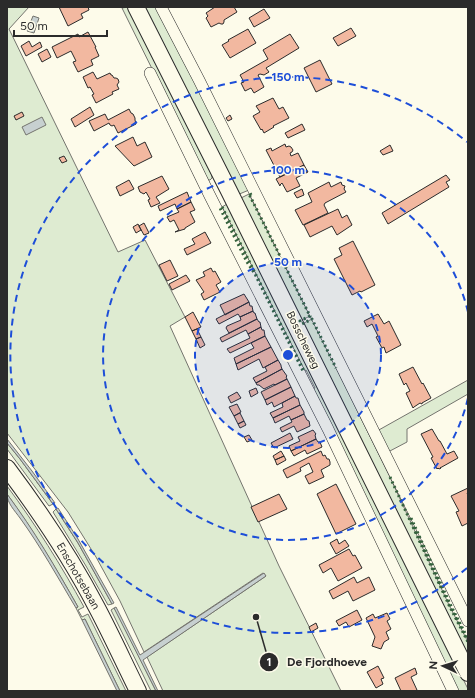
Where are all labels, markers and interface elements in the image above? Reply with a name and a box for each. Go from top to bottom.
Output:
scale bar [14,12,107,38]
text: 50 m [20,19,48,33]
text: 150 m [271,70,305,84]
text: 100 m [271,163,305,177]
text: 50 m [274,255,302,269]
street label: Bosscheweg [284,309,322,371]
centre of rings [281,348,295,362]
street label: Enschotsebaan [54,540,102,612]
north arrow [423,646,463,686]
callout: De Fjordhoeve [259,650,375,674]
text: 1 [266,655,272,669]
text: De Fjordhoeve [287,655,367,669]
text: N [427,661,440,670]

